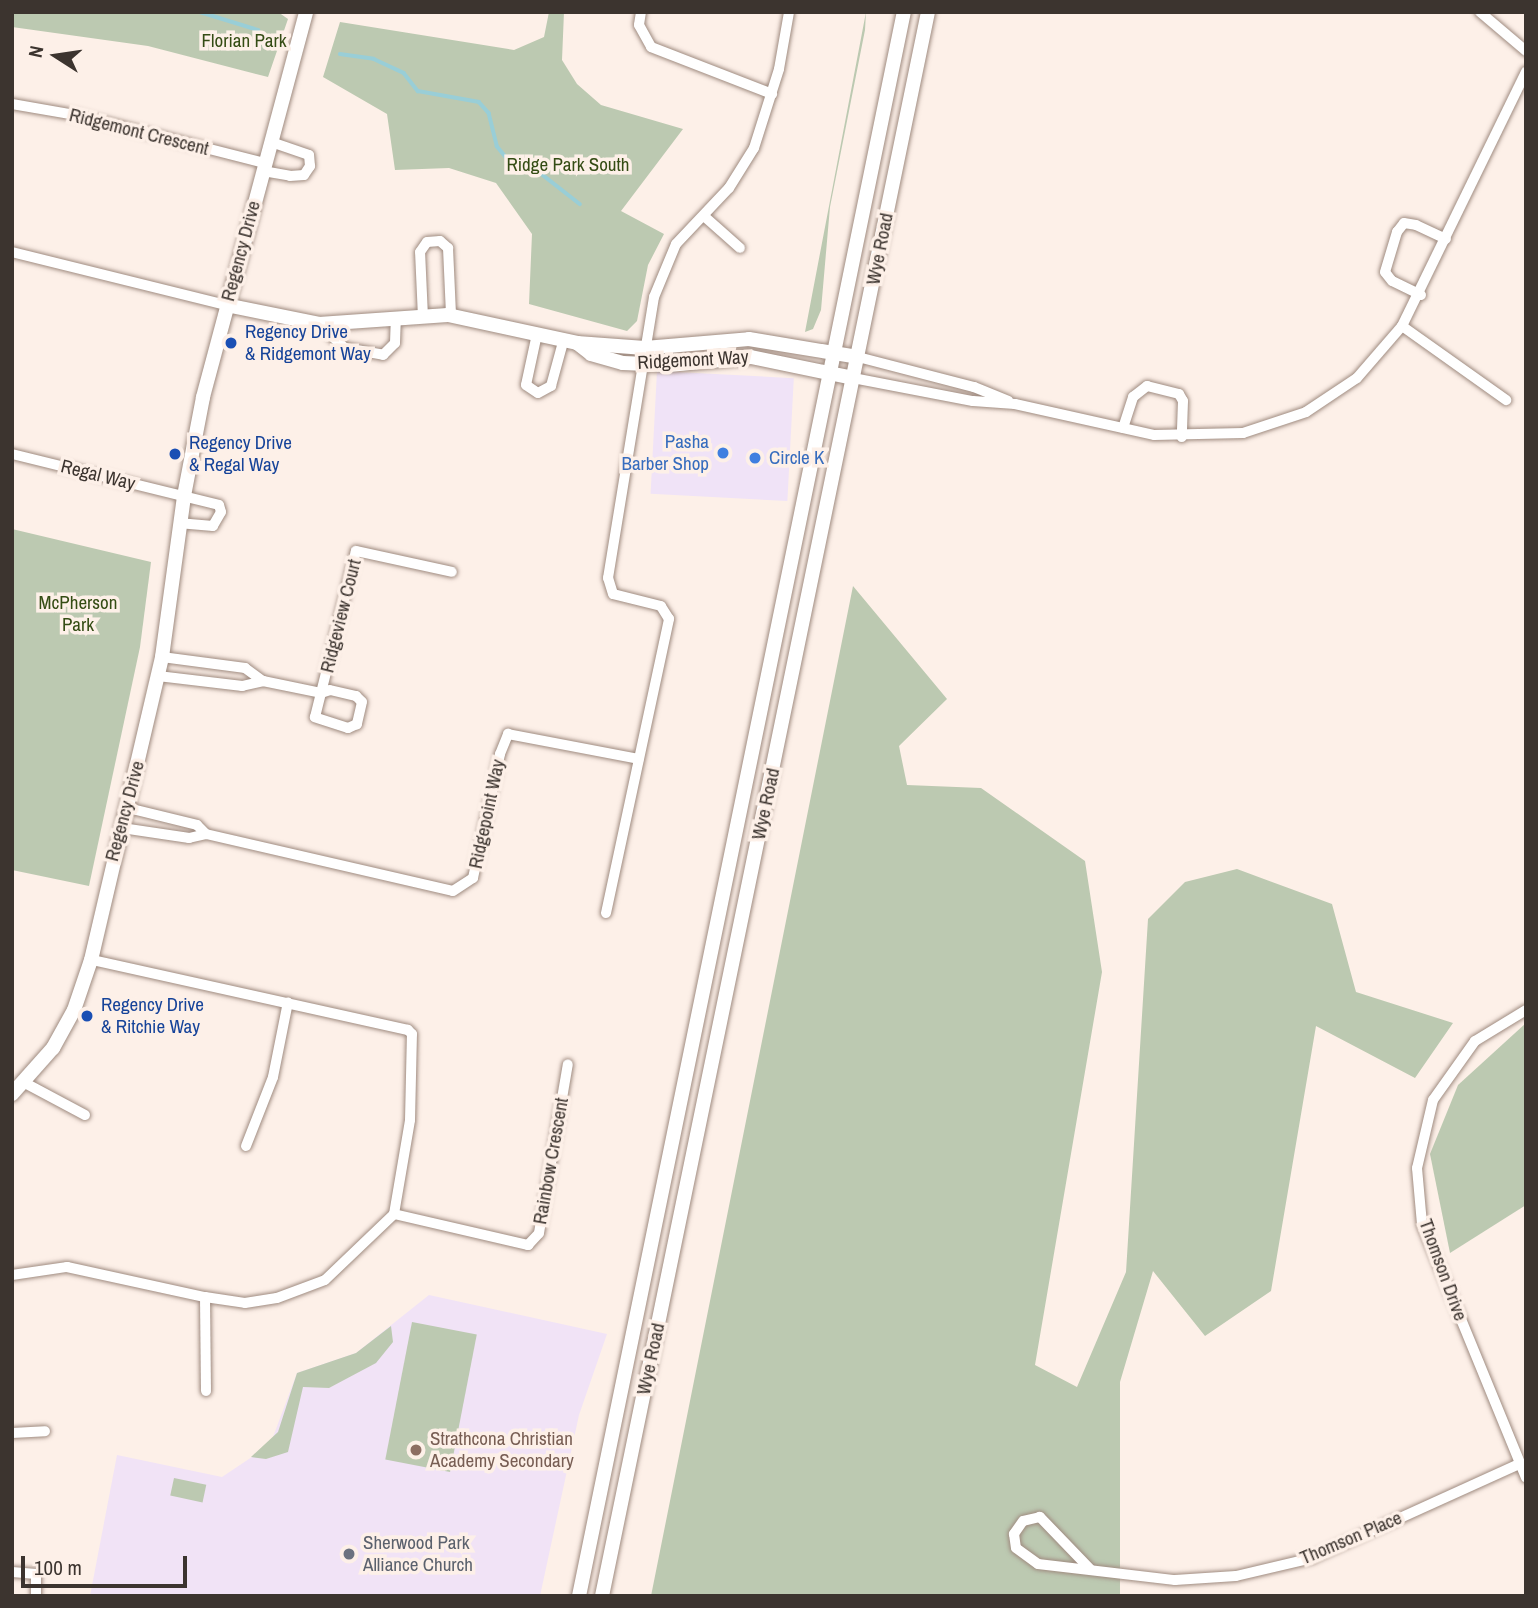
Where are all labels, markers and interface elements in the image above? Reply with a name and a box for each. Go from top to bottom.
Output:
north arrow [21,21,91,91]
park label: Florian Park [202,30,286,52]
text: N [22,43,49,60]
street label: Ridgemont Crescent [67,104,211,160]
park label: Ridge Park South [507,154,629,176]
street label: Regency Drive [217,198,265,304]
street label: Wye Road [862,211,898,287]
place label: Regency Drive & Ridgemont Way [245,321,371,365]
marker: Regency Drive & Ridgemont Way [223,335,239,351]
street label: Ridgemont Way [637,346,749,374]
place label: Pasha Barber Shop [622,431,709,475]
place label: Regency Drive & Regal Way [189,432,292,476]
marker: Pasha Barber Shop [715,445,731,461]
marker: Regency Drive & Regal Way [167,446,183,462]
place label: Circle K [769,447,824,469]
marker: Circle K [747,450,763,466]
street label: Regal Way [59,455,137,495]
street label: Ridgeview Court [316,557,366,675]
park label: McPherson Park [39,592,117,636]
street label: Ridgepoint Way [464,757,510,871]
street label: Regency Drive [101,758,149,864]
street label: Wye Road [747,766,785,842]
place label: Regency Drive & Ritchie Way [101,994,204,1038]
marker: Regency Drive & Ritchie Way [79,1008,95,1024]
street label: Rainbow Crescent [529,1096,573,1226]
street label: Thomson Drive [1414,1216,1472,1324]
street label: Wye Road [632,1321,670,1397]
place label: Strathcona Christian Academy Secondary [430,1428,574,1472]
marker: Strathcona Christian Academy Secondary [408,1442,424,1458]
street label: Thomson Place [1297,1506,1405,1570]
place label: Sherwood Park Alliance Church [363,1532,473,1576]
scale bar [24,1542,191,1586]
marker: Sherwood Park Alliance Church [341,1546,357,1562]
text: 100 m [34,1553,82,1582]

